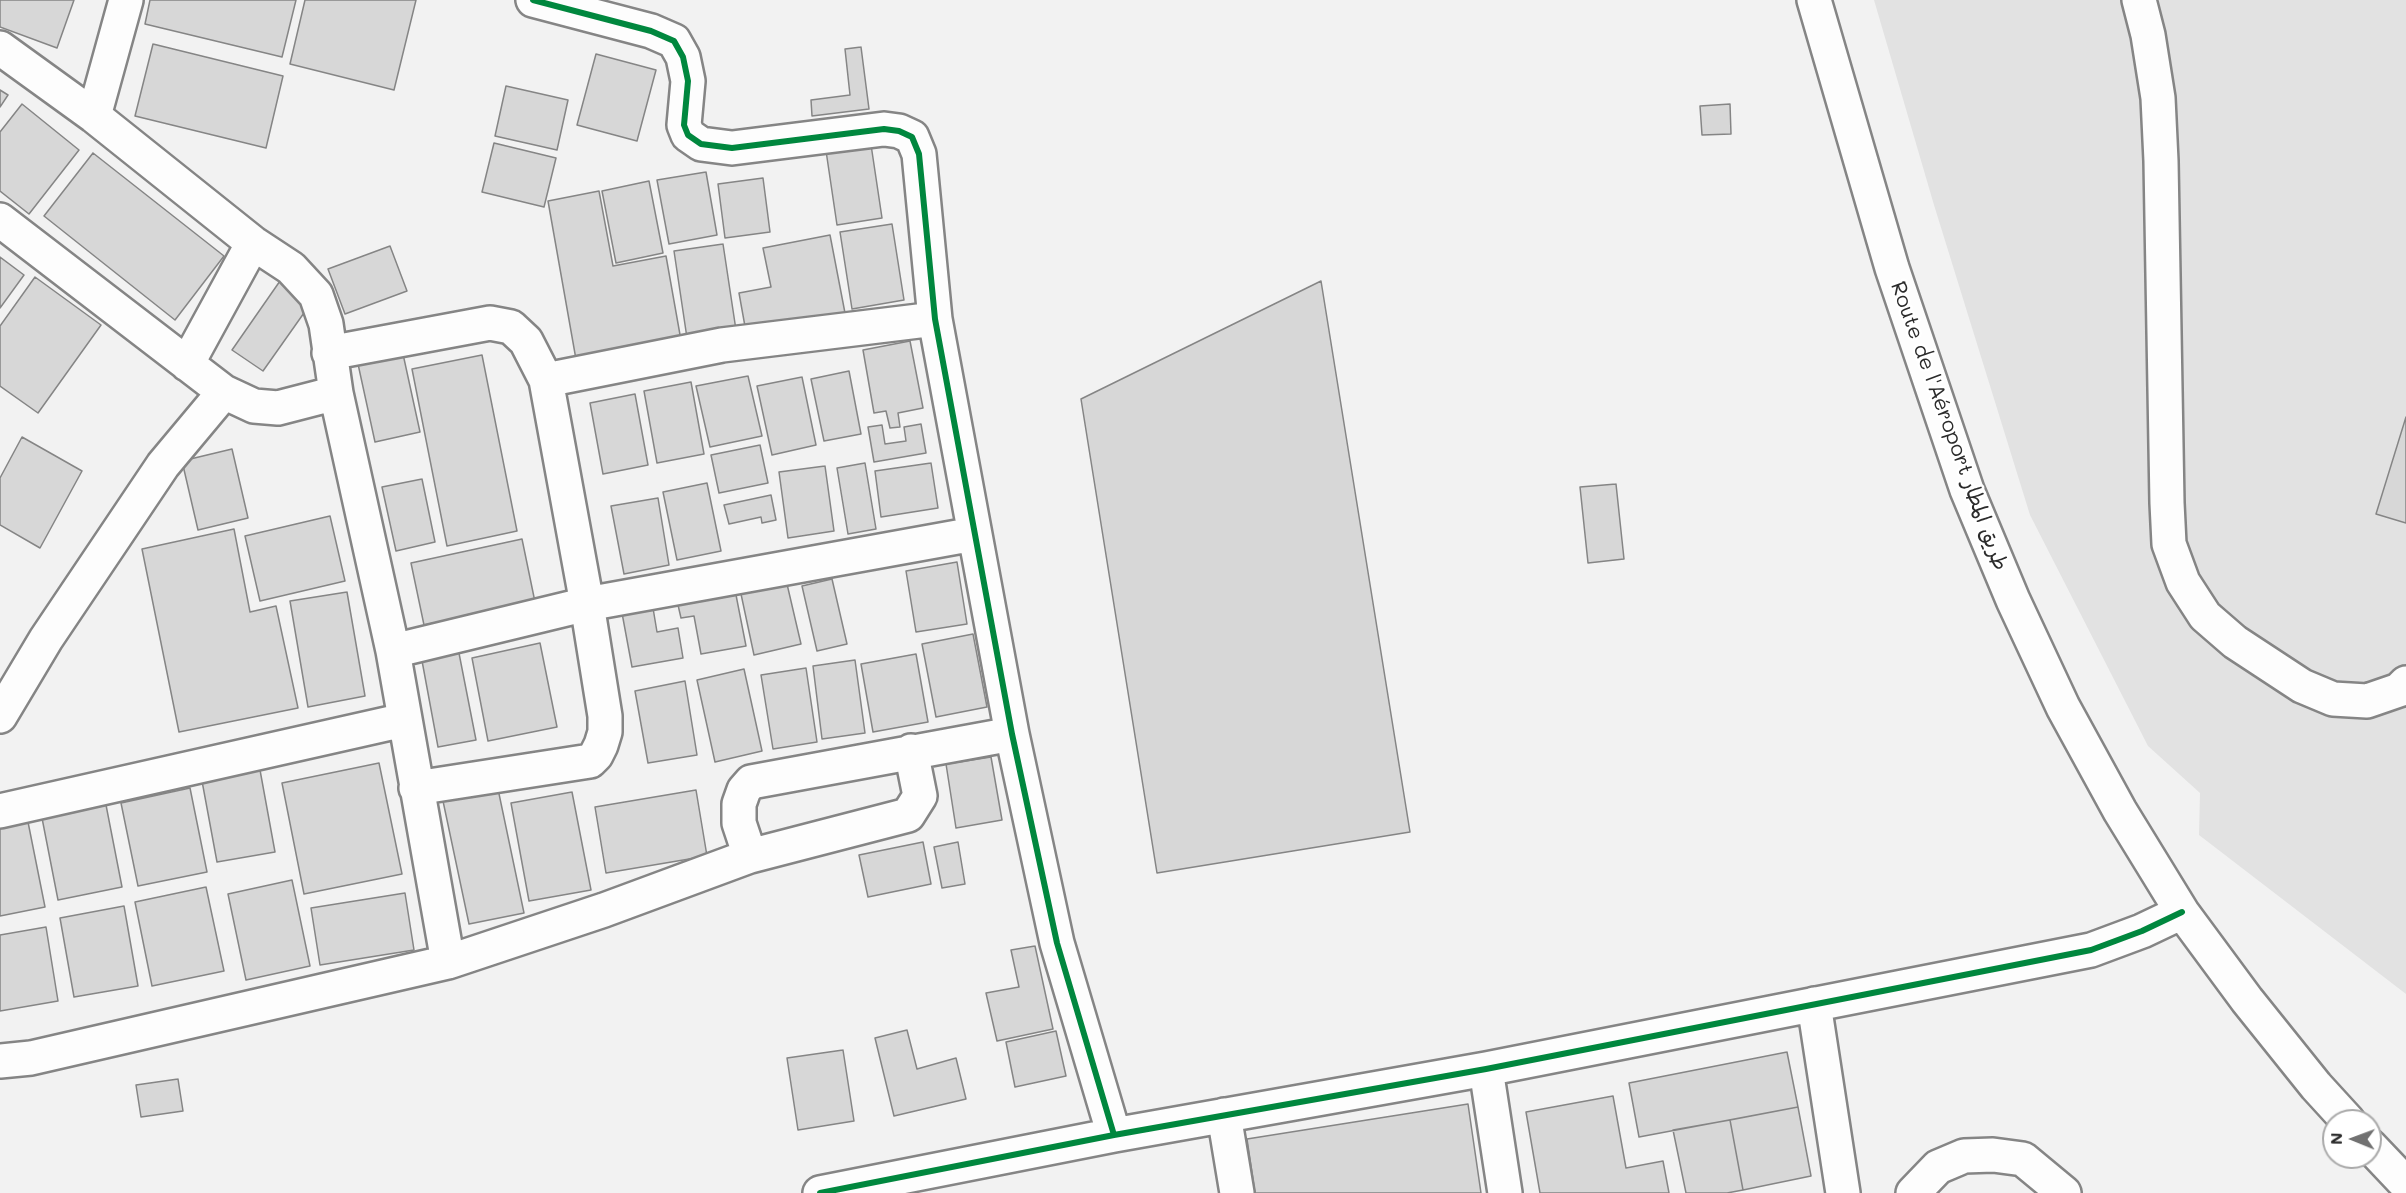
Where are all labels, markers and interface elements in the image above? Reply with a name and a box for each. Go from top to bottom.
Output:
street label: Route de l'Aéroport طريق المطار [1885,278,2013,574]
north arrow [2322,1109,2382,1169]
text: N [2325,1132,2346,1145]

